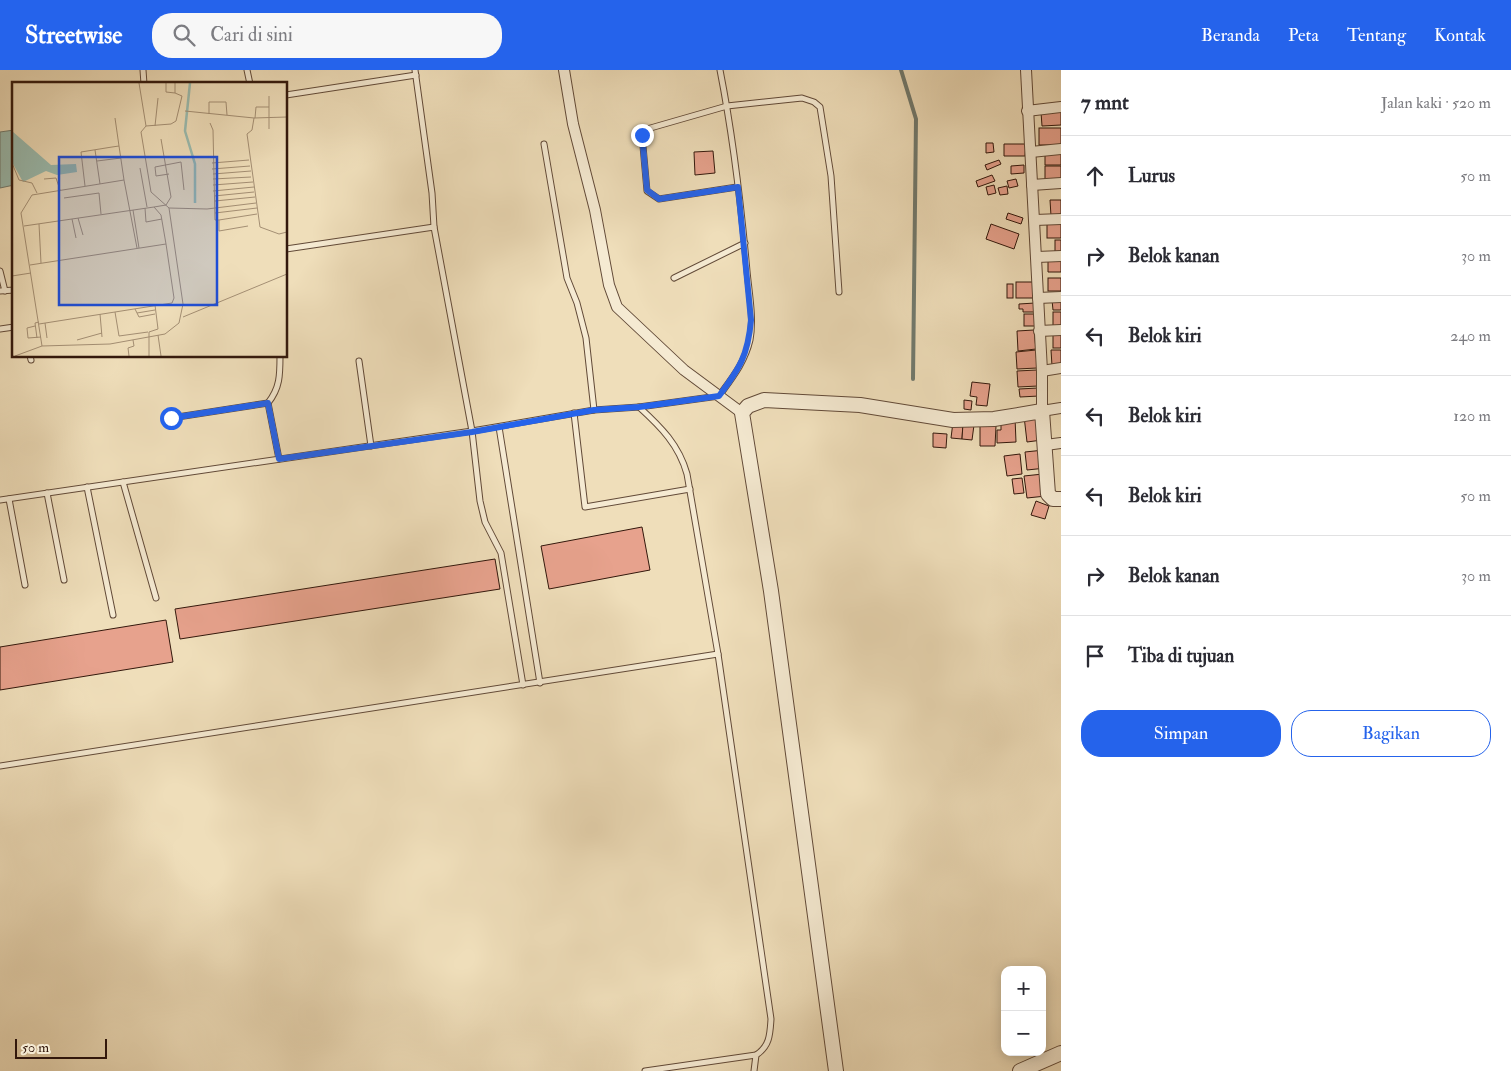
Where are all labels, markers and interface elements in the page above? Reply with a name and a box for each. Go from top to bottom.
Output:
search box [152,13,502,58]
text: Streetwise [25,20,122,51]
icon: search [170,21,198,49]
text: Cari di sini [210,23,293,47]
text: Beranda [1201,24,1260,47]
text: Peta [1288,24,1319,47]
text: Tentang [1347,24,1406,47]
text: Kontak [1434,24,1486,47]
inset map [12,82,288,358]
text: 7 mnt [1081,89,1129,116]
text: Jalan kaki · 520 m [1381,93,1491,113]
route end [631,124,654,147]
icon: ahead [1081,162,1109,190]
text: Lurus [1128,164,1175,188]
text: 50 m [1460,166,1491,186]
icon: right [1081,242,1109,270]
text: Belok kanan [1128,244,1219,268]
text: 30 m [1461,246,1491,266]
icon: left [1081,322,1109,350]
text: Belok kiri [1128,324,1202,348]
text: 240 m [1450,326,1491,346]
icon: left [1081,402,1109,430]
text: Belok kiri [1128,404,1202,428]
text: 120 m [1453,406,1491,426]
route start [160,407,183,430]
icon: left [1081,482,1109,510]
text: Belok kiri [1128,484,1202,508]
text: 50 m [1460,486,1491,506]
icon: right [1081,562,1109,590]
text: Belok kanan [1128,564,1219,588]
text: 30 m [1461,566,1491,586]
icon: arrive [1081,642,1109,670]
text: Tiba di tujuan [1128,644,1234,668]
button: Simpan [1081,710,1281,757]
button: Bagikan [1291,710,1491,757]
map controls [1001,966,1046,1056]
button: + [1001,966,1046,1011]
button: − [1001,1011,1046,1056]
scale bar [15,1036,108,1059]
text: 50 m [22,1039,49,1056]

